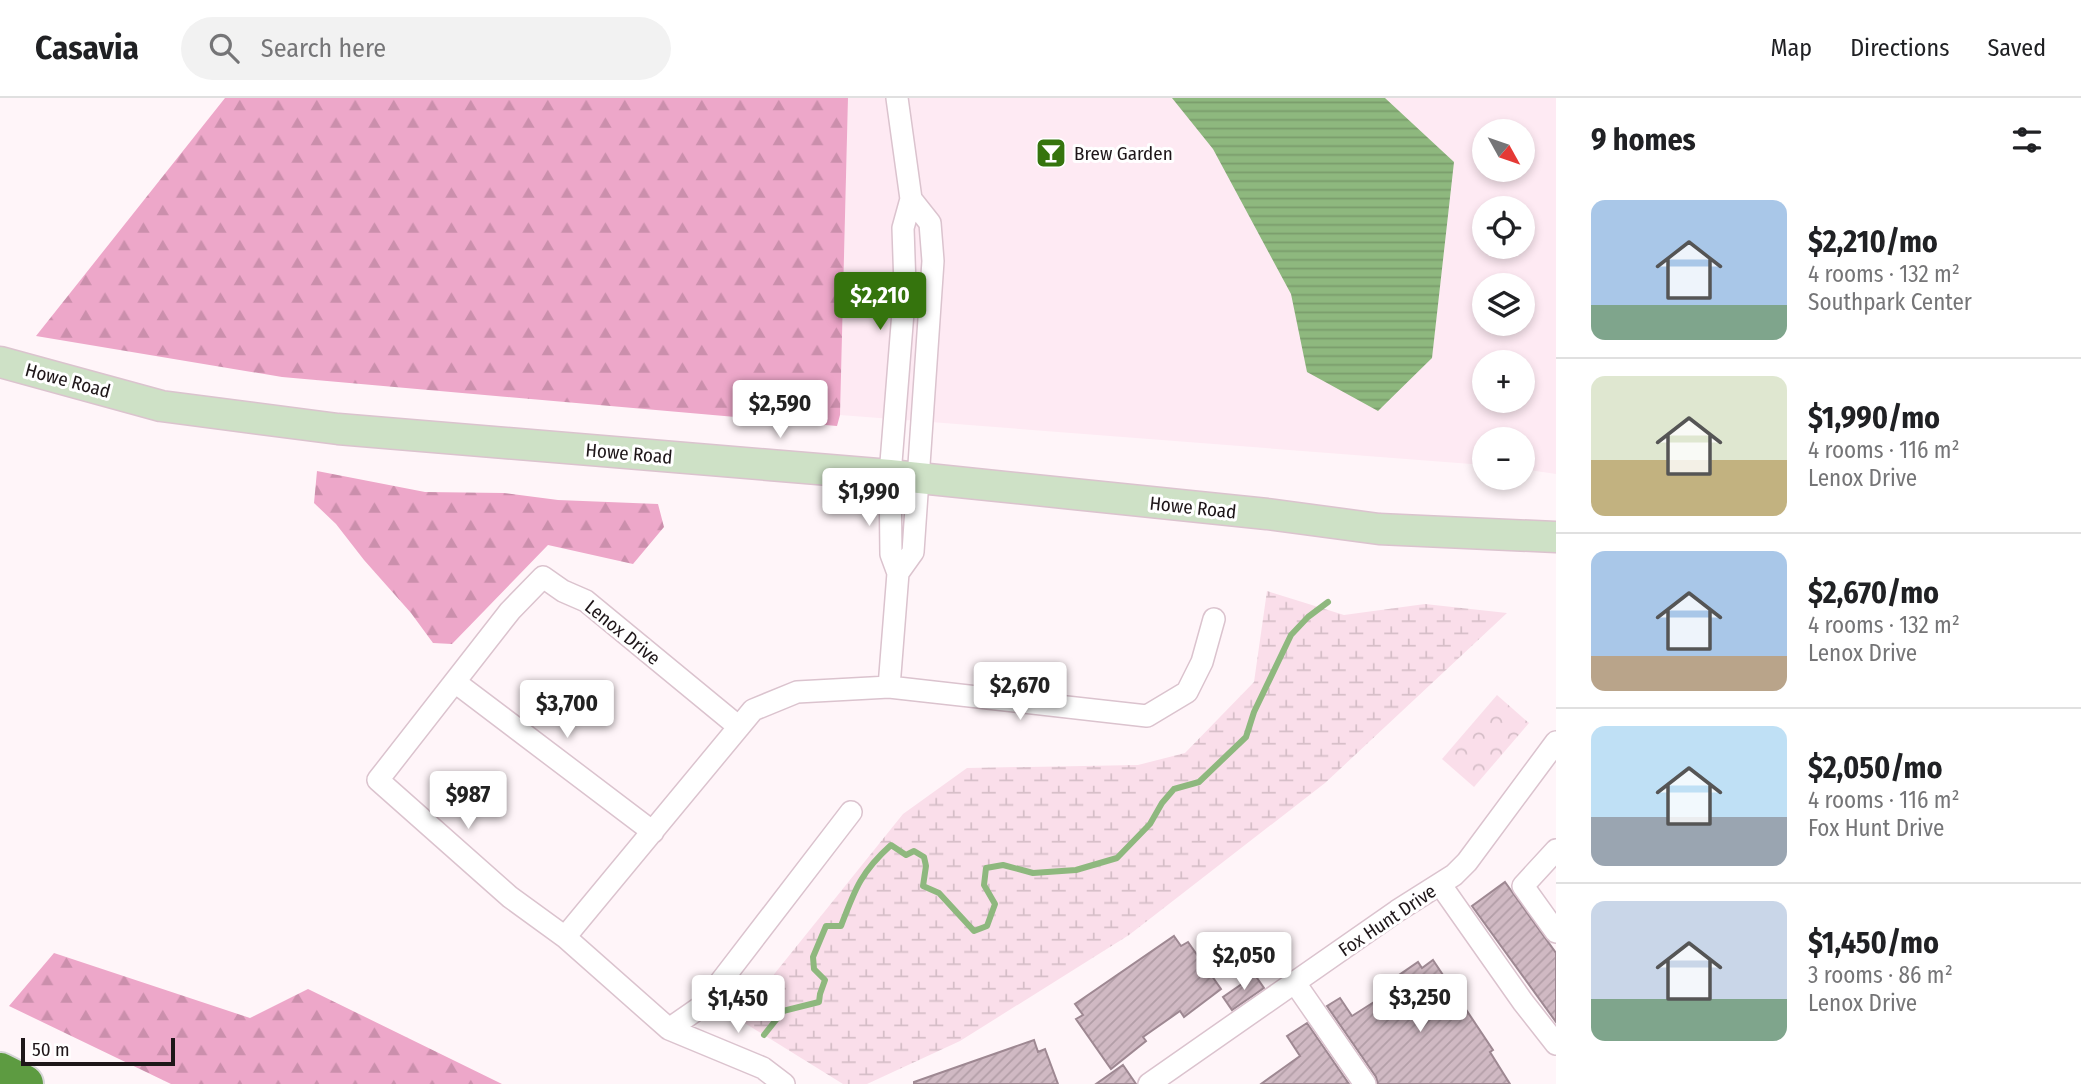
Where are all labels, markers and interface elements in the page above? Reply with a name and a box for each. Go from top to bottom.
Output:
search box [181,17,671,80]
text: Casavia [35,28,139,68]
icon: search [205,29,243,67]
text: Search here [261,33,386,64]
text: Map [1771,34,1812,62]
text: Directions [1850,34,1949,62]
text: Saved [1987,34,2046,62]
north arrow [1472,119,1535,182]
map controls [1472,119,1535,490]
icon: filters [2008,121,2046,159]
text: 9 homes [1591,122,1696,158]
bar icon: Brew Garden [1034,136,1068,170]
place label: Brew Garden [1074,142,1173,165]
button: locate [1472,196,1535,259]
text: $2,210/mo [1808,224,1938,260]
icon: home [1647,228,1731,312]
text: 4 rooms · 132 m² [1808,260,1960,288]
pin: $2,210 [823,272,937,332]
button: layers [1472,273,1535,336]
text: $2,210 [850,281,910,309]
text: Southpark Center [1808,288,1972,316]
button: + [1472,350,1535,413]
street label: Howe Road [23,358,113,403]
pin: $2,590 [723,380,837,440]
text: $2,590 [749,389,811,417]
text: $1,990/mo [1808,400,1940,436]
icon: home [1647,404,1731,488]
button: − [1472,427,1535,490]
text: 4 rooms · 116 m² [1808,436,1960,464]
street label: Howe Road [585,438,673,469]
text: Lenox Drive [1808,464,1917,492]
pin: $1,990 [812,468,926,528]
text: $1,990 [838,477,900,505]
street label: Howe Road [1148,492,1238,523]
text: $2,670/mo [1808,575,1939,611]
icon: home [1647,579,1731,663]
street label: Lenox Drive [580,595,665,670]
text: 4 rooms · 132 m² [1808,611,1960,639]
text: Lenox Drive [1808,639,1917,667]
pin: $2,670 [963,662,1077,722]
text: $2,670 [990,671,1050,699]
pin: $3,700 [510,680,624,740]
text: $3,700 [536,689,598,717]
text: $2,050/mo [1808,750,1942,786]
icon: home [1647,754,1731,838]
pin: $987 [427,772,509,831]
text: $987 [446,780,490,808]
text: 4 rooms · 116 m² [1808,786,1960,814]
text: Fox Hunt Drive [1808,814,1944,842]
street label: Fox Hunt Drive [1334,879,1440,961]
text: $1,450/mo [1808,925,1939,961]
icon: home [1647,929,1731,1013]
pin: $2,050 [1187,932,1301,992]
text: $2,050 [1212,941,1276,969]
text: 3 rooms · 86 m² [1808,961,1953,989]
pin: $3,250 [1363,974,1477,1034]
pin: $1,450 [681,976,795,1035]
text: $3,250 [1389,983,1451,1011]
text: $1,450 [708,984,768,1012]
text: Lenox Drive [1808,989,1917,1017]
scale bar [21,1035,175,1067]
text: 50 m [32,1038,70,1061]

